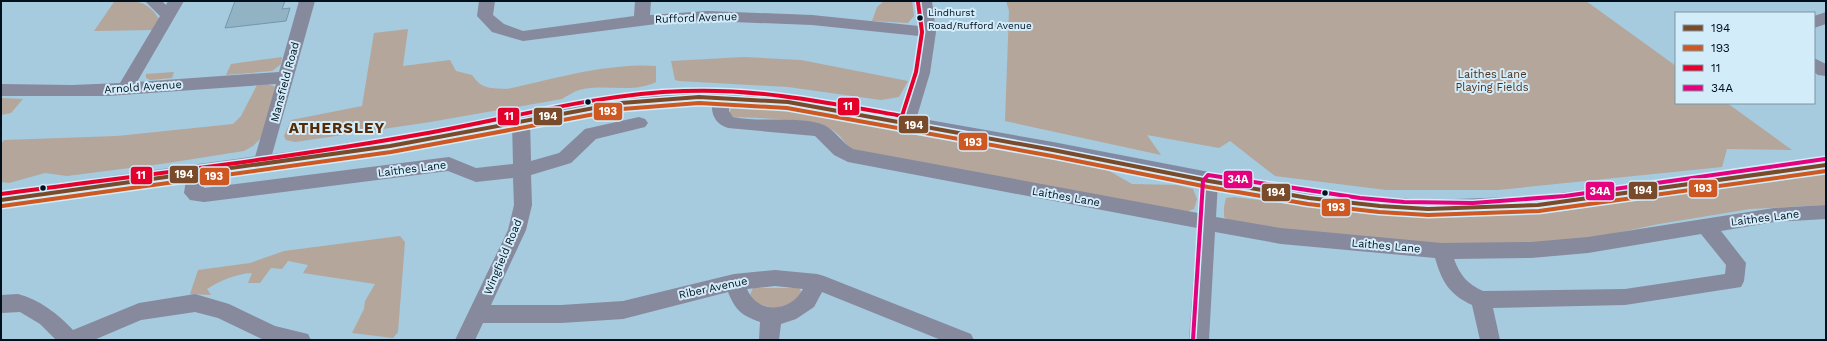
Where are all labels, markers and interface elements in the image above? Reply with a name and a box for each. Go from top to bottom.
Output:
place label: Lindhurst Road/Rufford Avenue [928,7,1032,31]
street label: Rufford Avenue [655,10,737,26]
legend [1675,12,1815,104]
marker: Lindhurst Road/Rufford Avenue [915,13,925,23]
text: 194 [1711,21,1730,35]
street label: Mansfield Road [268,40,302,124]
text: 193 [1711,41,1730,55]
text: 11 [1711,61,1720,75]
park label: Laithes Lane Playing Fields [1455,68,1529,94]
street label: Arnold Avenue [104,78,182,96]
text: 34A [1711,81,1733,95]
unlabelled marker [583,97,593,107]
line badge: 11 [837,97,860,116]
text: 11 [843,100,853,113]
line badge: 193 [593,102,623,121]
text: 193 [599,105,617,118]
line badge: 11 [497,107,520,126]
line badge: 194 [533,107,563,126]
text: 11 [504,110,514,123]
text: 194 [539,110,557,123]
line badge: 194 [898,115,929,134]
district label: ATHERSLEY [289,119,385,137]
text: 194 [905,119,923,132]
line badge: 193 [958,132,988,151]
text: 193 [964,136,982,149]
street label: Laithes Lane [377,158,447,180]
line badge: 194 [169,165,199,184]
line badge: 11 [130,166,153,185]
line badge: 193 [199,167,230,186]
text: 194 [175,168,193,181]
text: 11 [136,169,146,182]
text: 193 [205,170,223,183]
line badge: 34A [1223,170,1253,189]
text: 34A [1227,173,1249,186]
line badge: 193 [1688,179,1718,198]
line badge: 34A [1585,181,1615,201]
line badge: 194 [1628,181,1658,200]
text: 193 [1694,182,1712,195]
unlabelled marker [38,183,48,193]
line badge: 194 [1261,183,1291,202]
text: 194 [1634,184,1652,197]
street label: Laithes Lane [1031,185,1101,209]
text: 34A [1589,185,1611,198]
text: 194 [1267,186,1285,199]
unlabelled marker [1320,188,1330,198]
line badge: 193 [1321,198,1351,217]
text: 193 [1327,201,1345,214]
street label: Laithes Lane [1730,207,1800,229]
street label: Wingfield Road [481,217,525,297]
street label: Laithes Lane [1351,237,1421,255]
street label: Riber Avenue [677,274,749,302]

